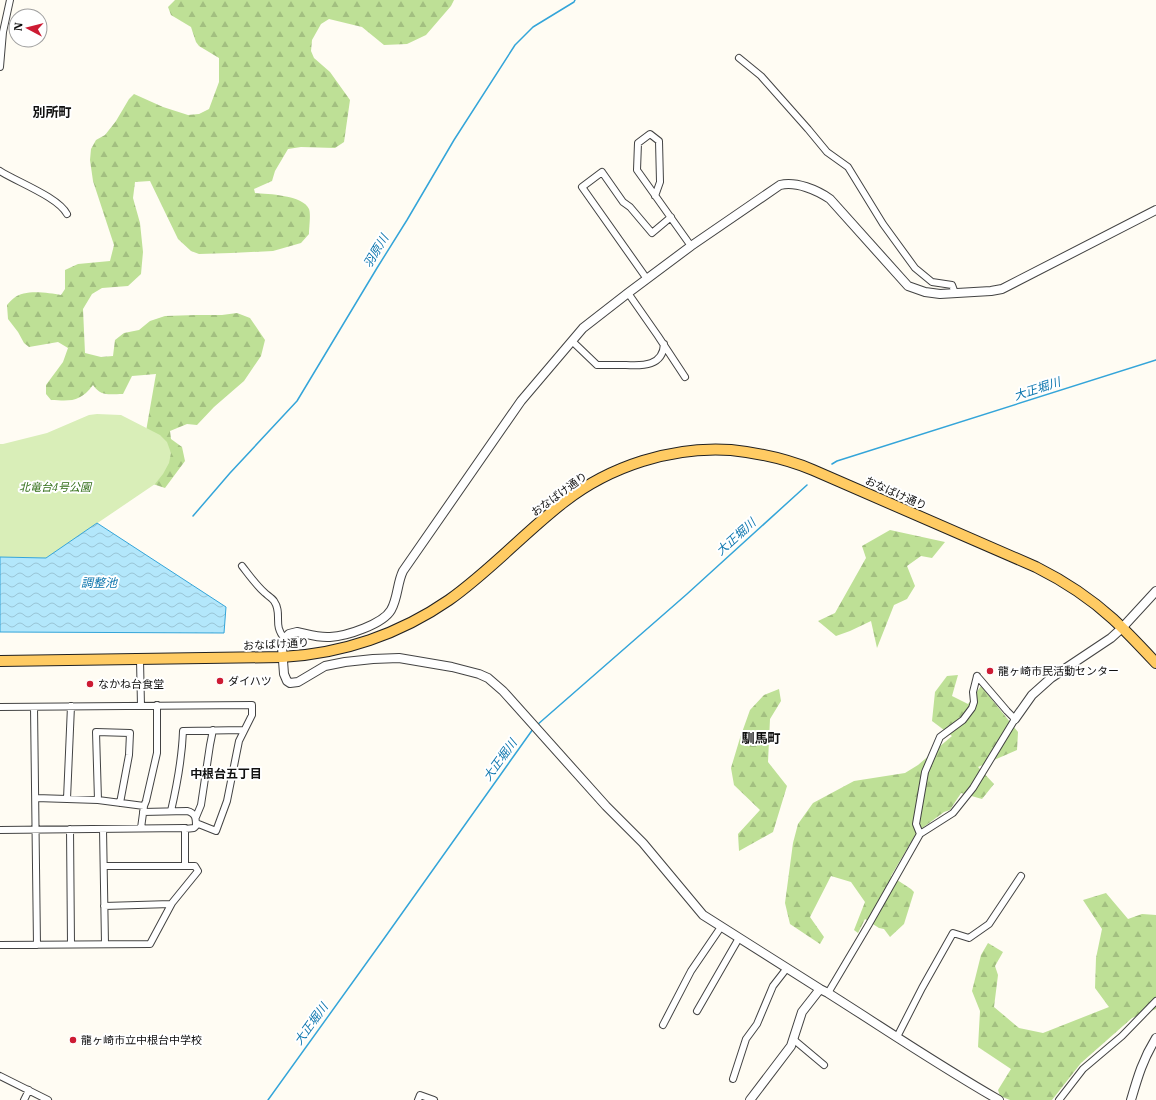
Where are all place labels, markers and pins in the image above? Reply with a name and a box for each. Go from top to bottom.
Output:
place label: 龍ヶ崎市民活動センター [998,664,1119,678]
marker: 龍ヶ崎市民活動センター [985,666,995,676]
place label: ダイハツ [228,674,272,688]
marker: ダイハツ [215,676,225,686]
place label: なかね台食堂 [98,677,164,691]
marker: なかね台食堂 [85,679,95,689]
place label: 龍ヶ崎市立中根台中学校 [81,1033,202,1047]
marker: 龍ヶ崎市立中根台中学校 [68,1035,78,1045]

